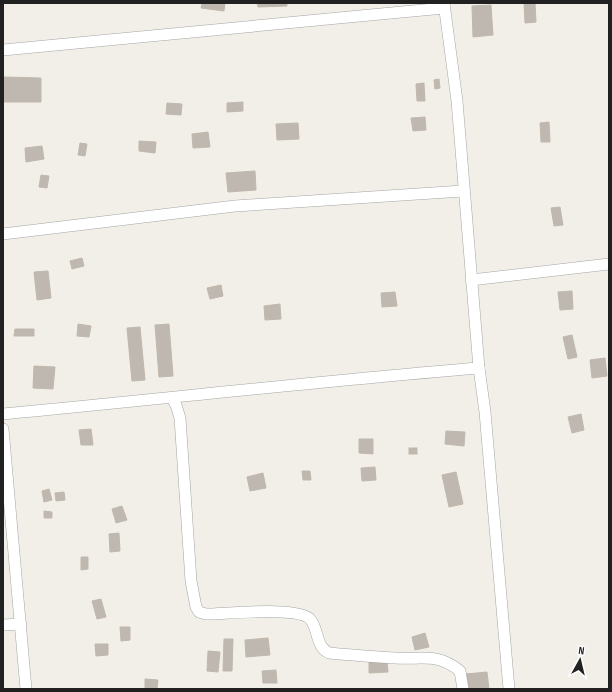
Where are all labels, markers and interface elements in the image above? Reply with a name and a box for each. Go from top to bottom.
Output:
north arrow [560,640,600,680]
text: N [578,644,585,657]

